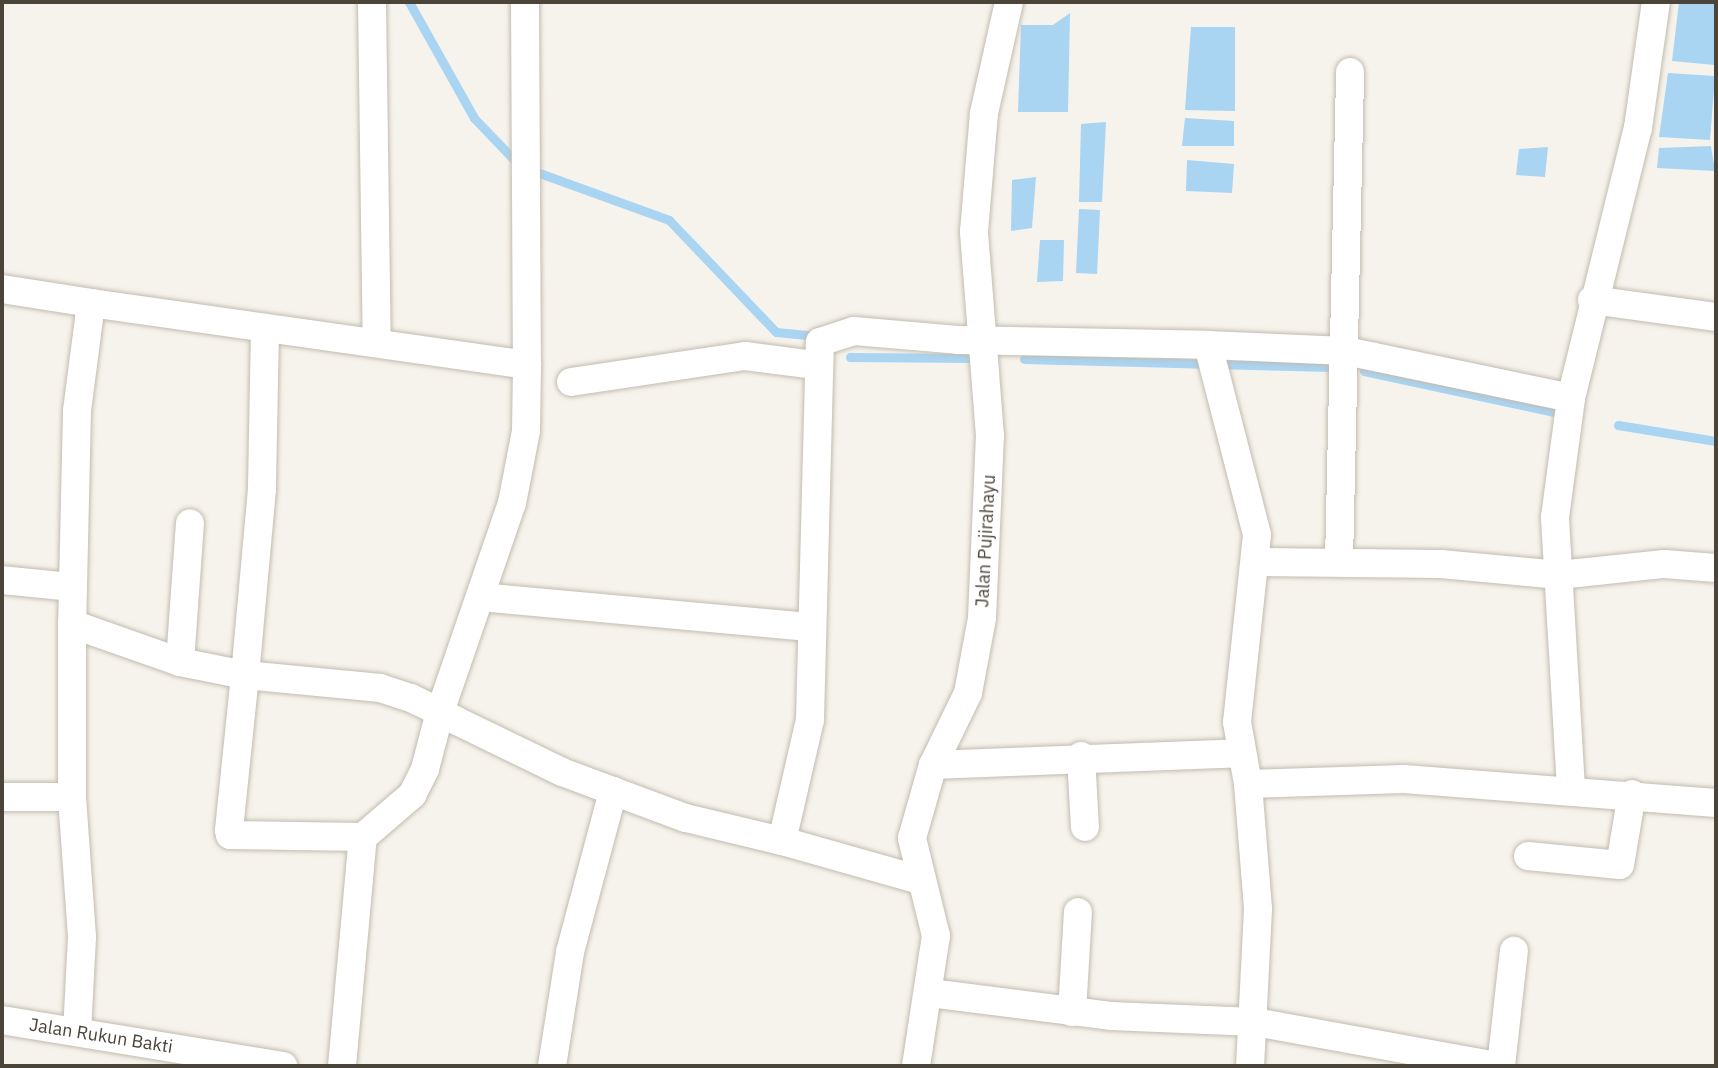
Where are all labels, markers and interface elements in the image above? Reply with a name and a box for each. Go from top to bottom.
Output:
street label: Jalan Pujirahayu [972,474,1000,608]
street label: Jalan Rukun Bakti [28,1014,174,1058]

